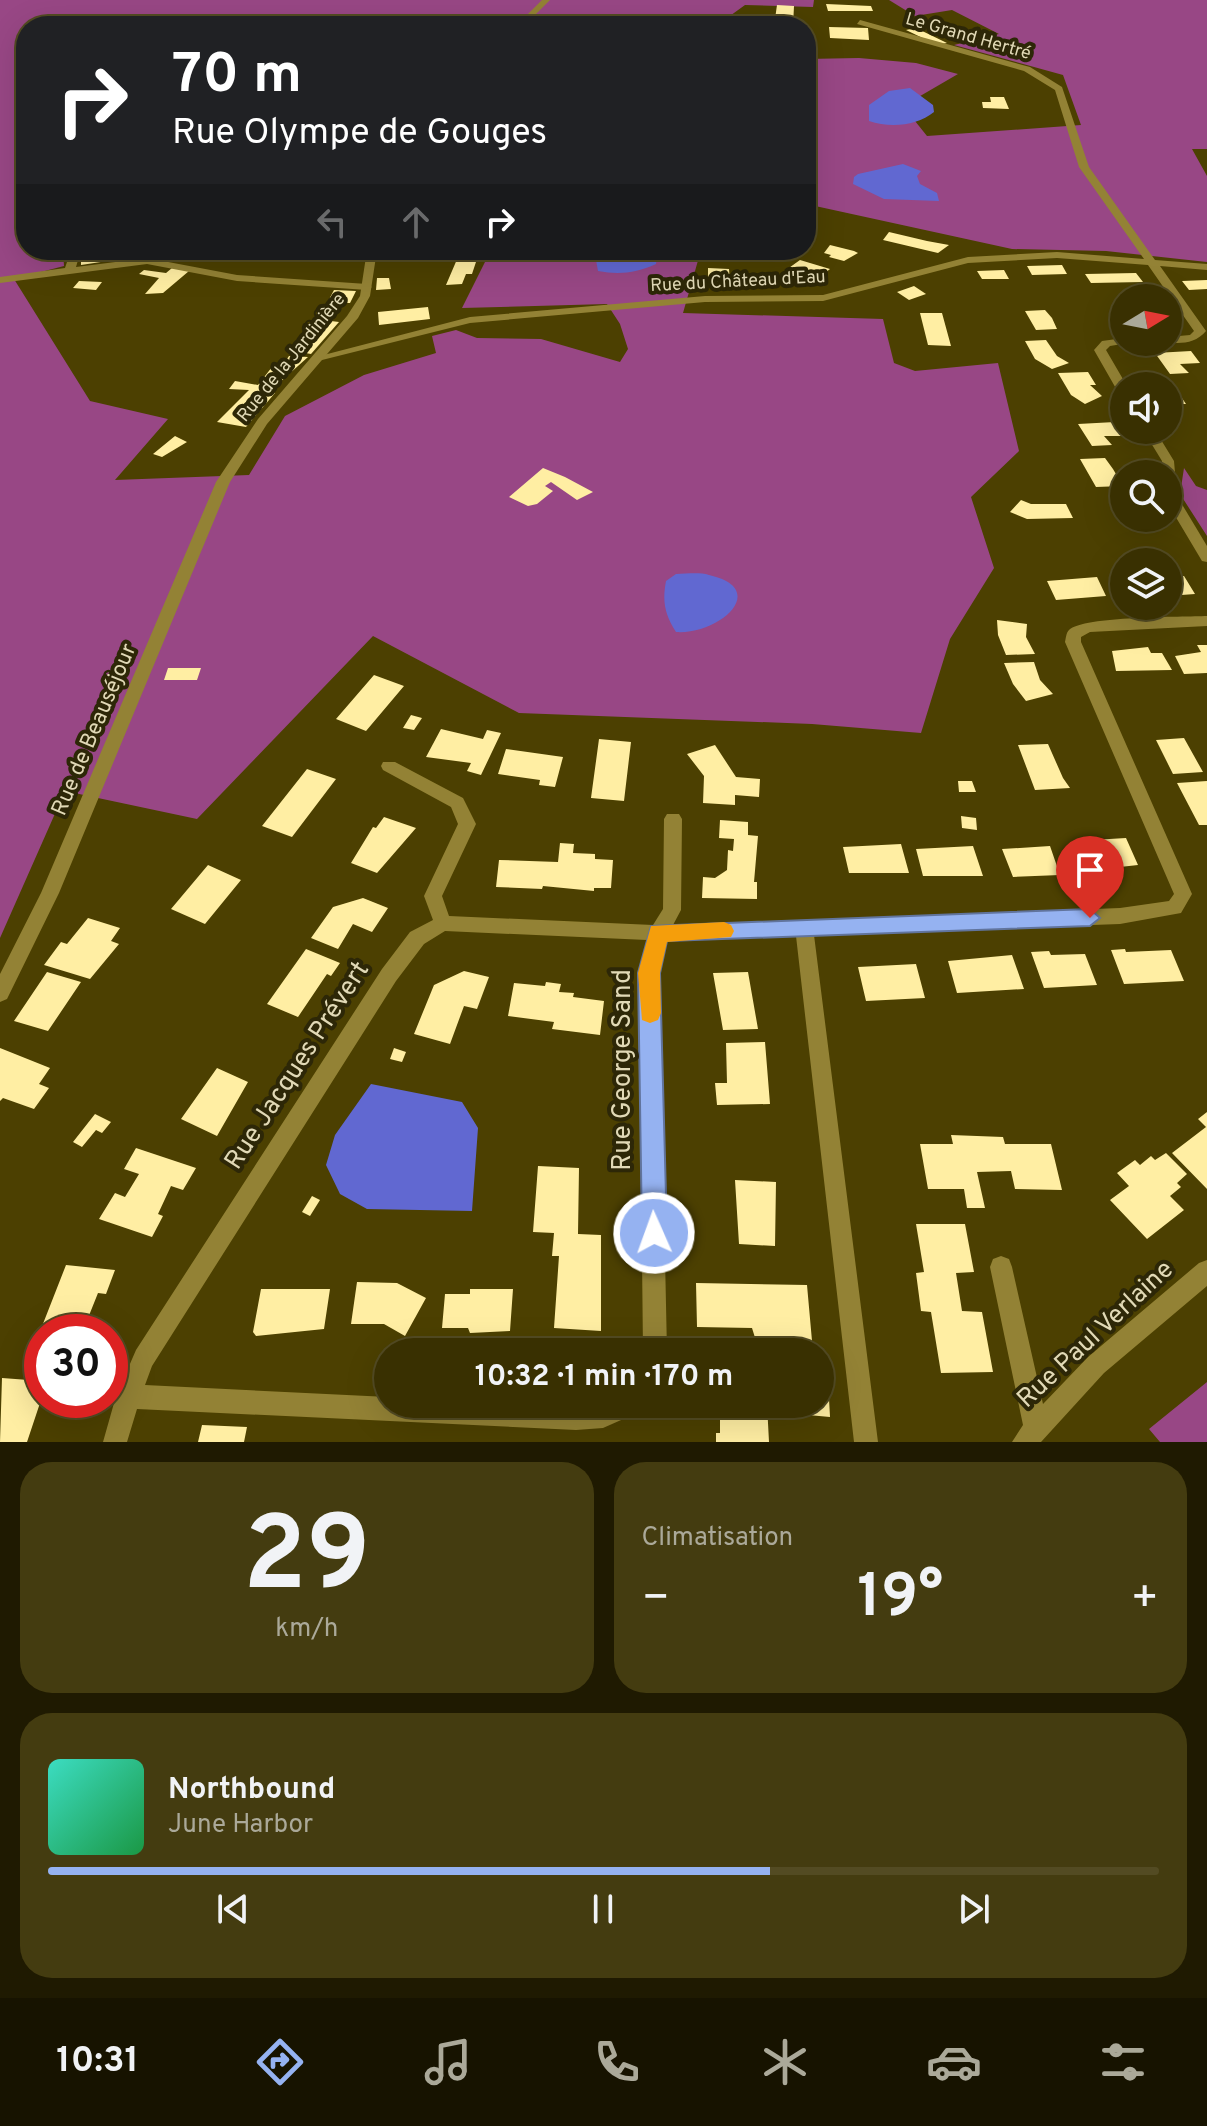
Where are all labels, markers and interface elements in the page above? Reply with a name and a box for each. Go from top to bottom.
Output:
street label: Le Grand Hertré [903,8,1033,66]
text: 70 m [172,42,302,112]
icon: right [40,48,144,152]
text: Rue Olympe de Gouges [172,111,547,157]
icon: left [310,200,354,244]
icon: ahead [394,200,438,244]
icon: right [478,200,522,244]
street label: Rue du Château d'Eau [650,266,826,298]
north arrow [1110,284,1182,356]
map controls [1110,284,1182,620]
street label: Rue de la Jardinière [233,289,351,427]
button: sound [1110,372,1182,444]
button: search [1110,460,1182,532]
button: layers [1110,548,1182,620]
street label: Rue de Beauséjour [47,640,144,820]
pin [1056,836,1124,918]
icon: arrive [1068,848,1112,892]
street label: Rue Jacques Prévert [218,956,378,1176]
street label: Rue George Sand [607,969,640,1171]
position arrow [612,1191,696,1275]
street label: Rue Paul Verlaine [1011,1254,1181,1416]
speed limit sign: 30 [24,1314,128,1418]
text: 10:32 · 1 min · 170 m [475,1359,733,1396]
text: 29 [243,1495,371,1627]
text: Climatisation [642,1522,793,1555]
text: 19° [857,1562,943,1638]
text: − [642,1572,670,1628]
text: + [1131,1572,1159,1628]
text: km/h [275,1613,338,1646]
text: Northbound [168,1772,335,1809]
text: June Harbor [168,1809,313,1842]
icon: previous [211,1887,255,1931]
icon: pause [581,1887,625,1931]
icon: next [952,1887,996,1931]
icon: directions [252,2034,308,2090]
icon: music [420,2034,476,2090]
icon: phone [589,2034,645,2090]
icon: climate [757,2034,813,2090]
icon: car [926,2034,982,2090]
icon: filters [1095,2034,1151,2090]
text: 10:31 [56,2039,139,2085]

